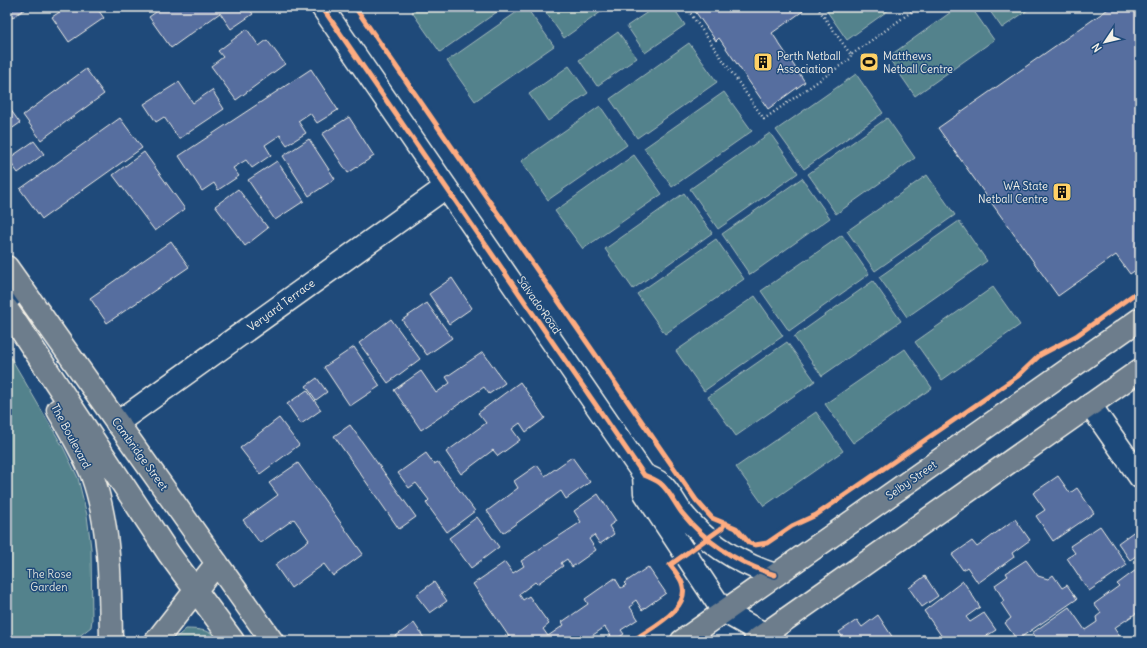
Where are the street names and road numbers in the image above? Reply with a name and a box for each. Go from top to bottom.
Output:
street label: Salvado Road [514,273,564,337]
street label: Veryard Terrace [244,276,318,334]
street label: The Boulevard [48,401,94,471]
street label: Cambridge Street [109,415,171,493]
street label: Selby Street [883,457,939,503]

